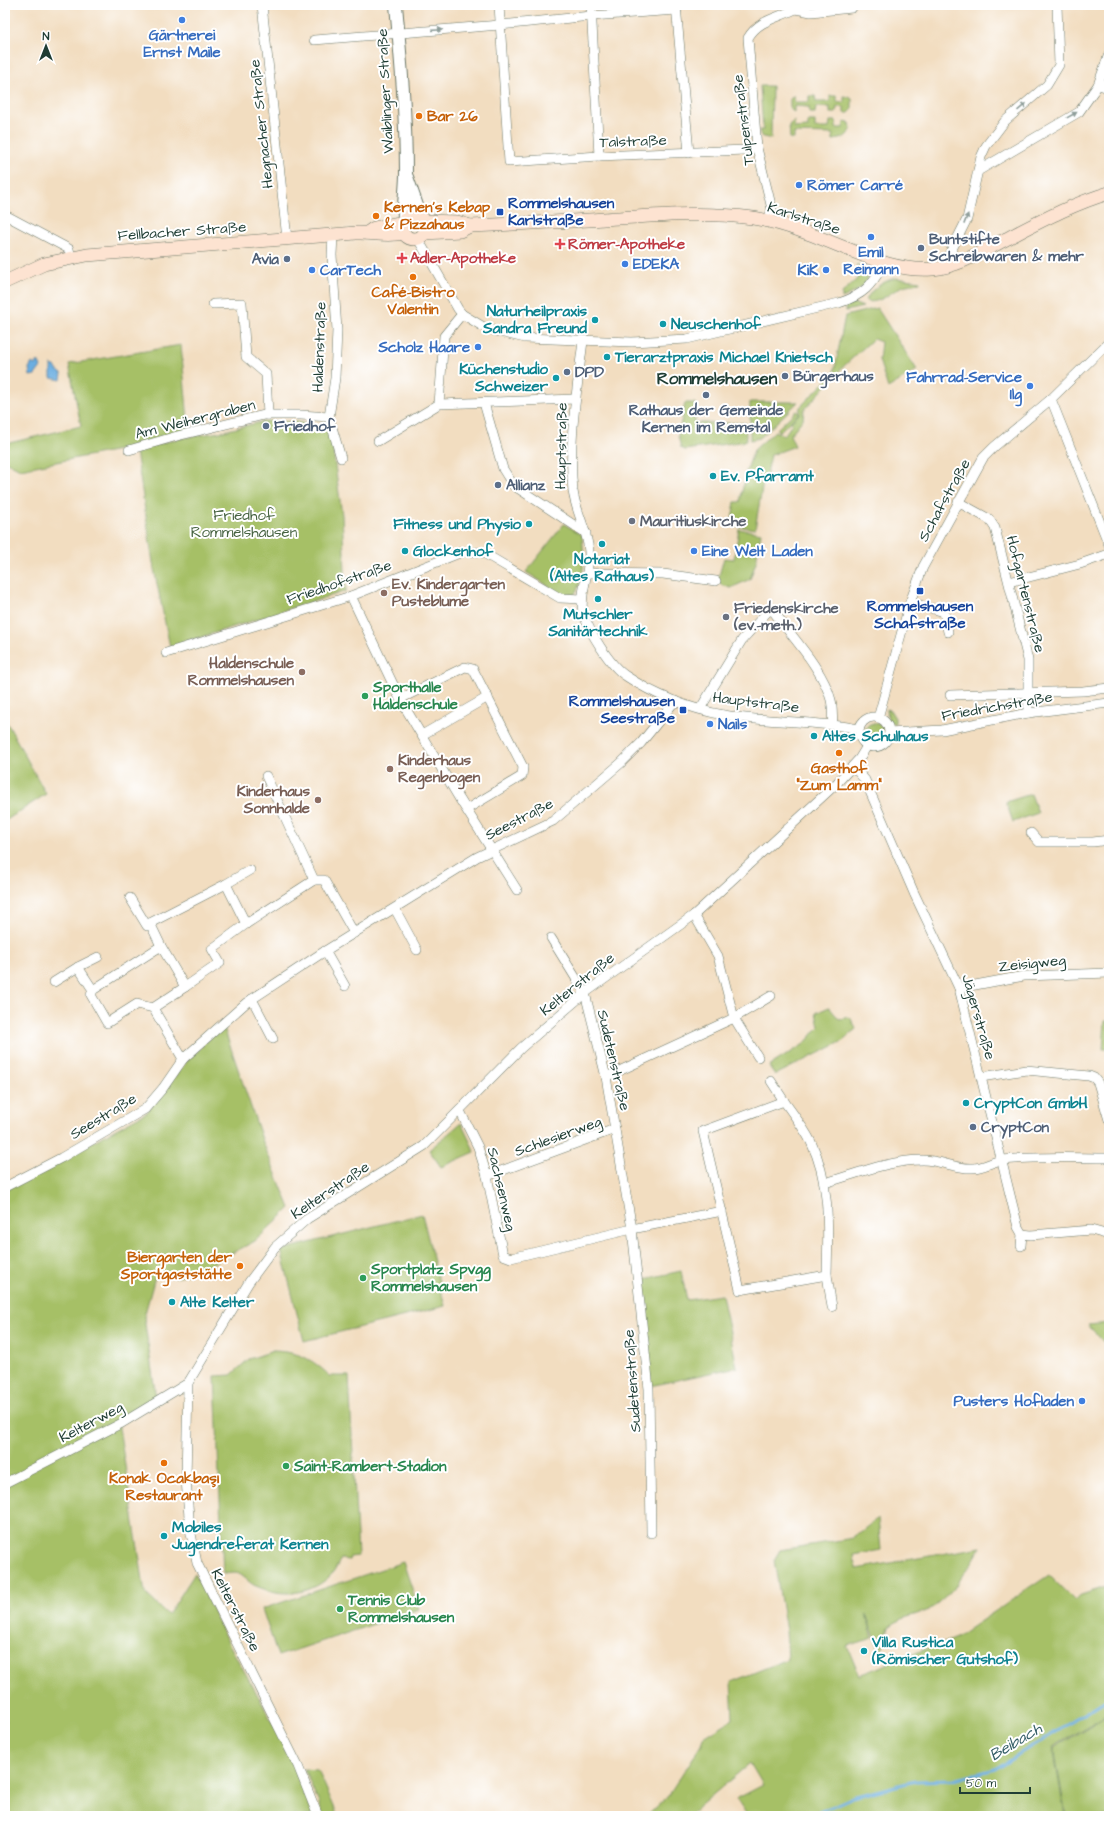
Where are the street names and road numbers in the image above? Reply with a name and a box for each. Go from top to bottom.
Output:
street label: Waiblinger Straße [372,28,400,154]
street label: Hegnacher Straße [244,58,280,190]
street label: Tulpenstraße [727,73,759,167]
street label: Talstraße [599,130,667,153]
street label: Karlstraße [765,197,843,240]
street label: Fellbacher Straße [117,217,247,246]
street label: Haldenstraße [307,301,332,393]
street label: Am Weihergraben [133,394,258,446]
street label: Hauptstraße [550,402,573,490]
street label: Schafstraße [913,455,976,545]
street label: Hofgartenstraße [1000,533,1050,655]
street label: Friedhofstraße [284,555,394,610]
street label: Friedrichstraße [940,686,1054,727]
street label: Hauptstraße [711,687,800,718]
street label: Seestraße [481,793,557,846]
street label: Kelterstraße [536,948,619,1021]
street label: Zeisigweg [997,949,1067,978]
street label: Jägerstraße [955,972,1001,1063]
street label: Sudetenstraße [592,1008,635,1113]
street label: Seestraße [66,1088,140,1145]
street label: Schlesierweg [512,1111,605,1163]
street label: Sachsenweg [481,1145,521,1234]
street label: Kelterstraße [287,1156,374,1224]
street label: Sudetenstraße [618,1329,647,1433]
street label: Kelterweg [55,1397,128,1449]
street label: Kelterstraße [206,1565,265,1655]

